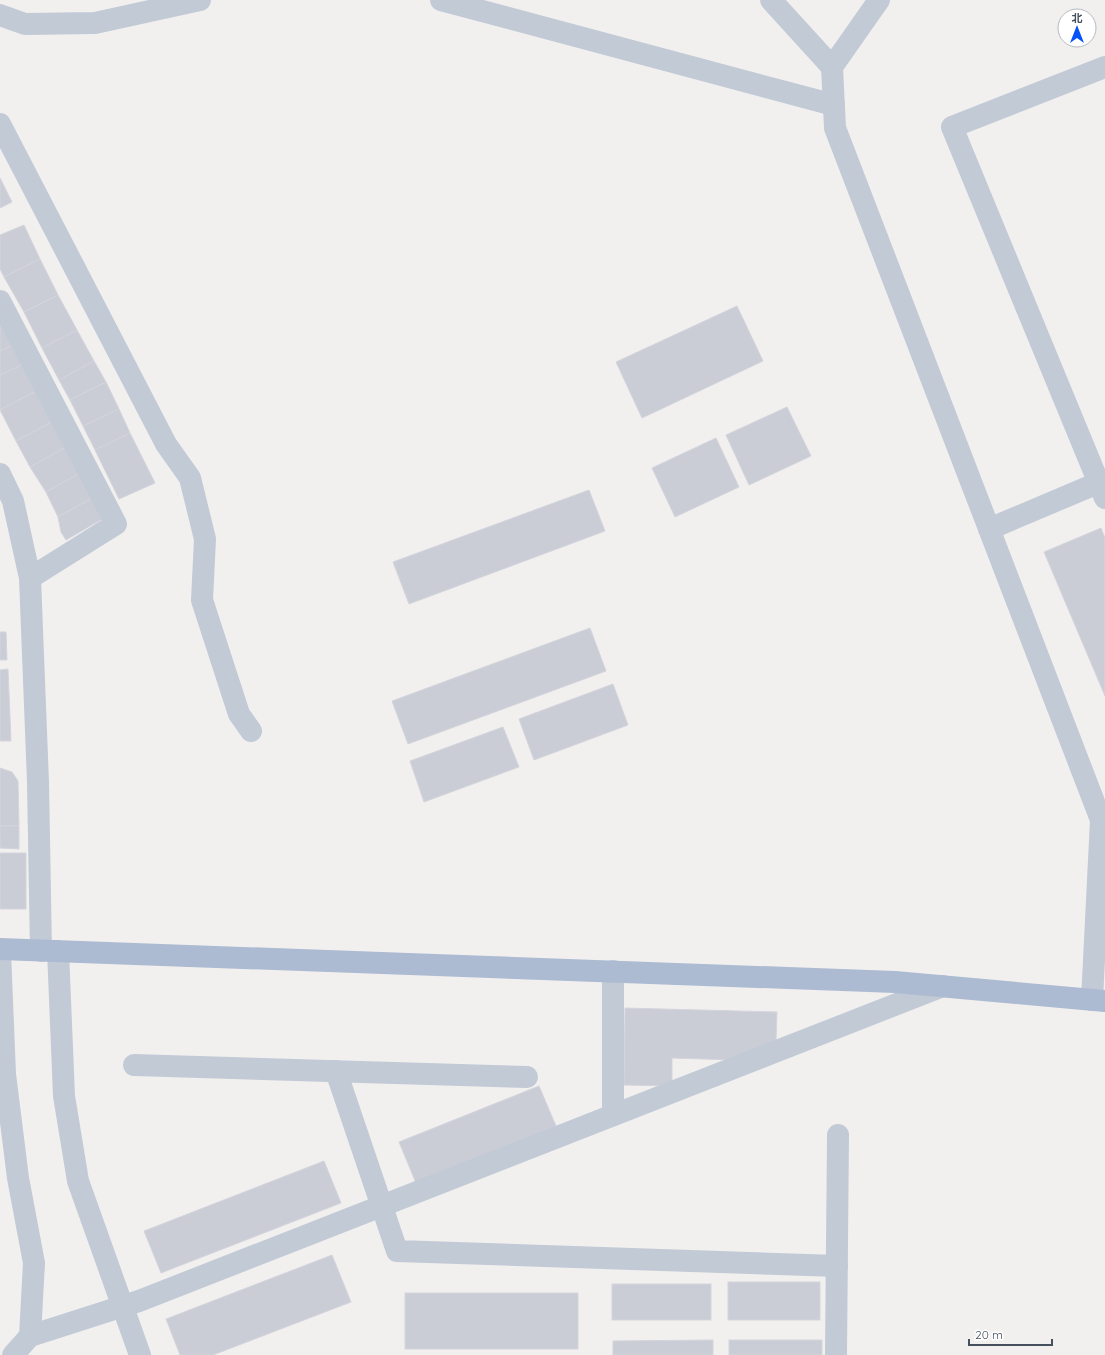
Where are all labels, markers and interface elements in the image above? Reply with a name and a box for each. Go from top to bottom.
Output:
north arrow [1057,8,1097,48]
text: 北 [1072,11,1083,25]
scale bar [969,1321,1052,1347]
text: 20 m [975,1327,1003,1342]

